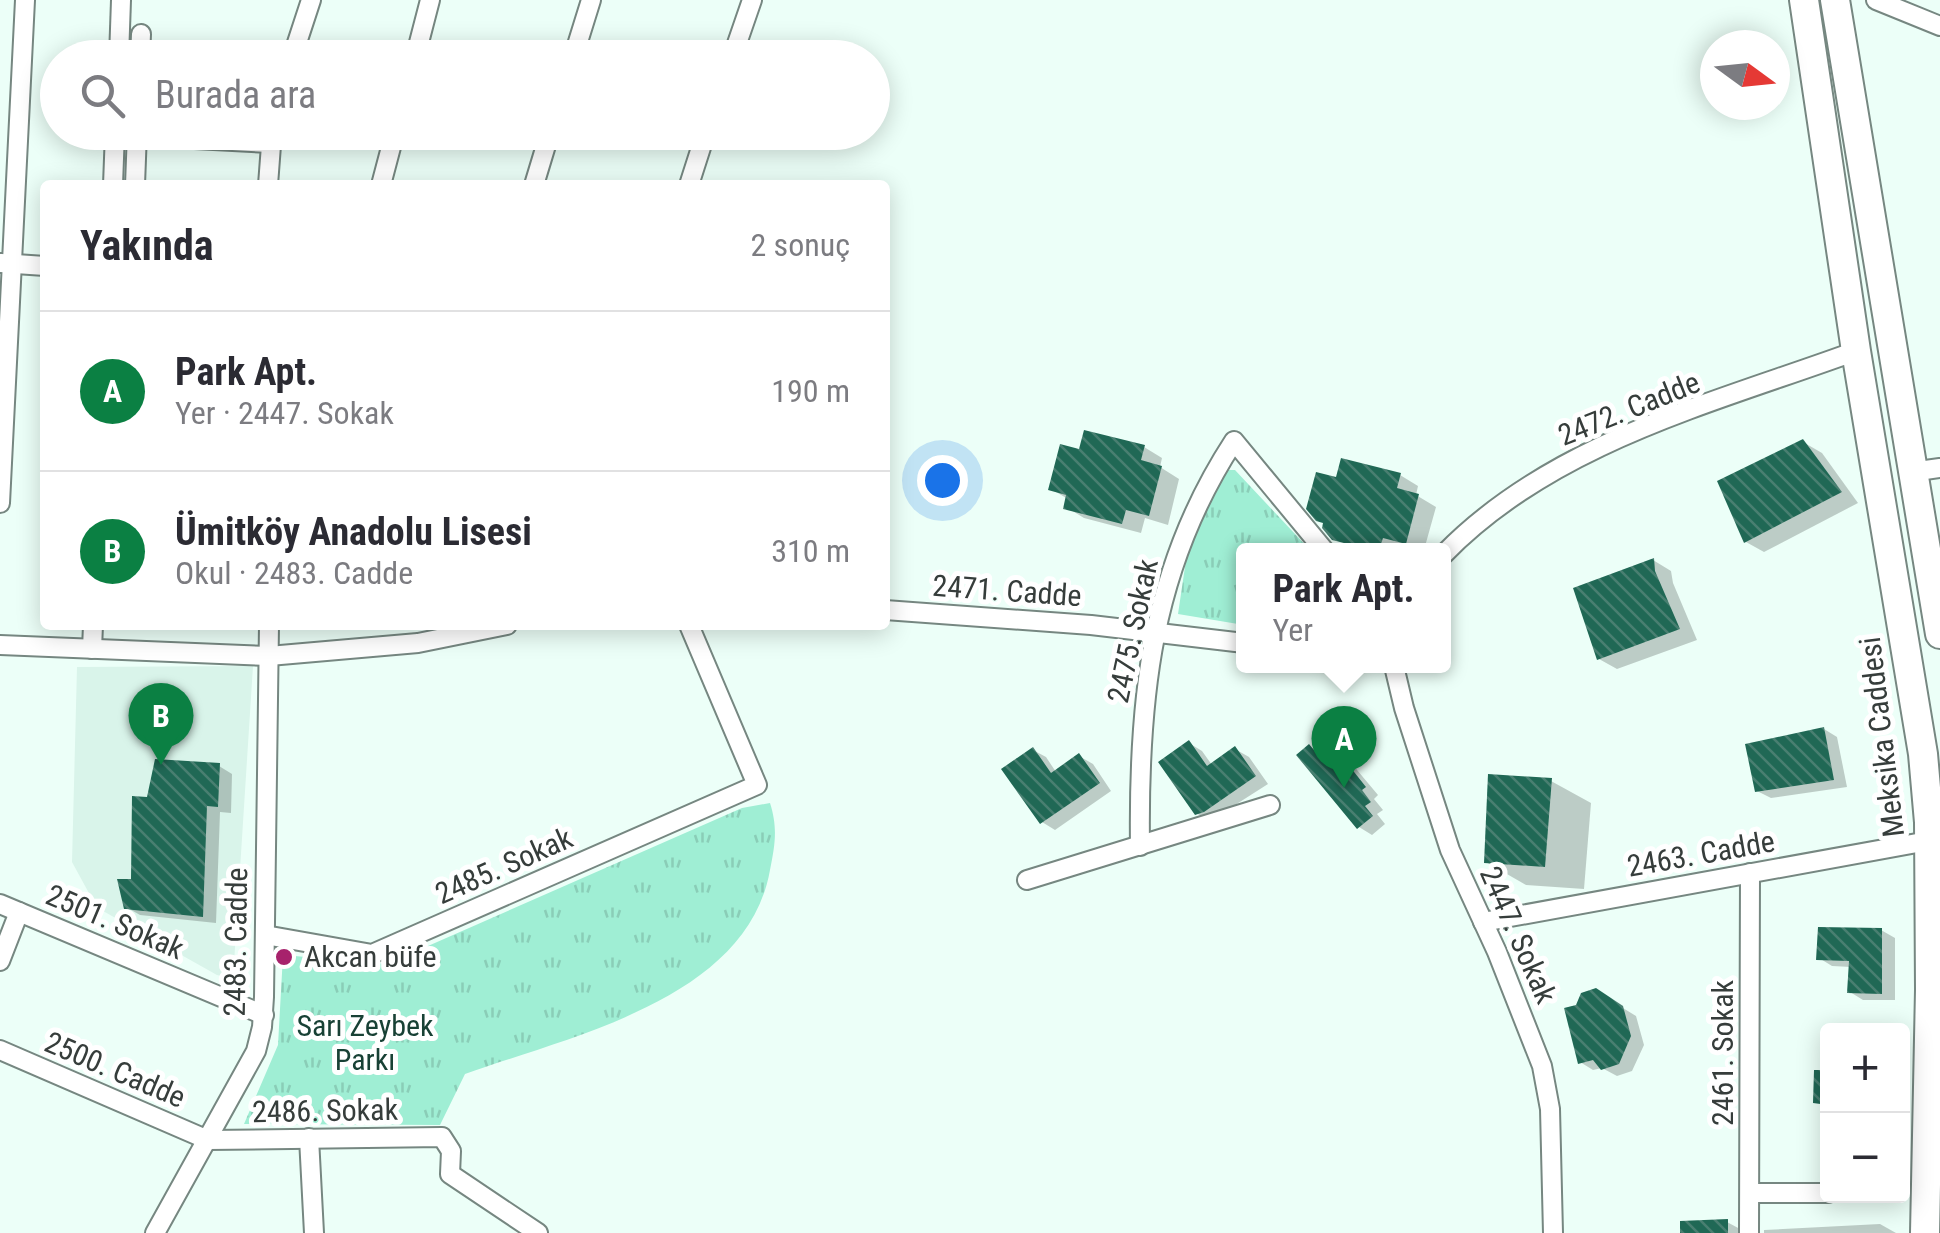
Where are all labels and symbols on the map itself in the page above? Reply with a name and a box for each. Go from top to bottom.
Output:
north arrow [1700,30,1790,120]
street label: 2472. Cadde [1553,364,1705,453]
your location [917,455,968,506]
street label: 2475. Sokak [1100,555,1165,706]
street label: 2471. Cadde [931,568,1083,613]
street label: Meksika Caddesi [1852,635,1911,839]
pin: B [128,682,194,765]
pin: A [1312,706,1376,788]
street label: 2485. Sokak [430,820,578,911]
street label: 2463. Cadde [1624,823,1777,884]
street label: 2447. Sokak [1473,861,1564,1009]
street label: 2483. Cadde [217,867,254,1017]
street label: 2501. Sokak [41,877,190,966]
place label: Akcan büfe [304,939,437,974]
marker: Akcan büfe [273,946,295,968]
street label: 2461. Sokak [1705,979,1740,1126]
park label: Sarı Zeybek Parkı [296,1008,434,1077]
street label: 2500. Cadde [40,1024,191,1115]
street label: 2486. Sokak [252,1092,399,1129]

